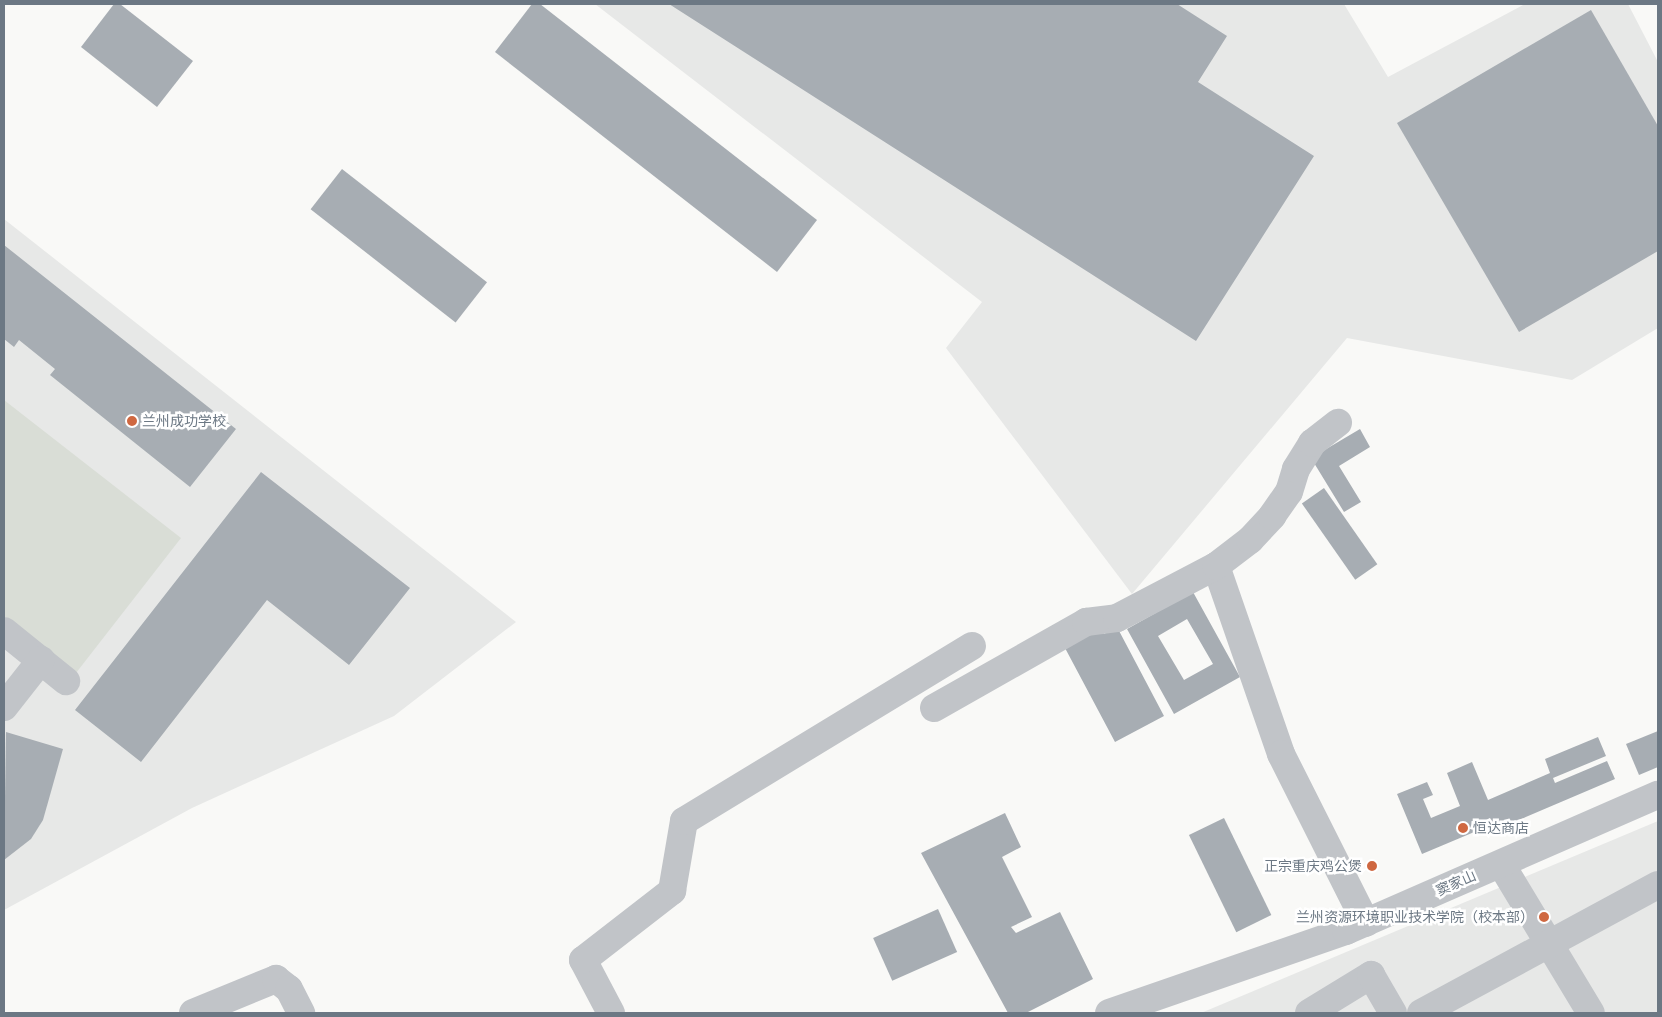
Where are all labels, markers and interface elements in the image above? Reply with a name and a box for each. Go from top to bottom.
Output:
place label: 兰州成功学校 [142,413,226,429]
marker: 兰州成功学校 [126,415,138,427]
place label: 恒达商店 [1473,820,1529,836]
marker: 恒达商店 [1457,822,1469,834]
place label: 正宗重庆鸡公煲 [1264,858,1362,874]
marker: 正宗重庆鸡公煲 [1366,860,1378,872]
street label: 窦家山 [1433,867,1479,899]
place label: 兰州资源环境职业技术学院（校本部） [1296,909,1534,925]
marker: 兰州资源环境职业技术学院（校本部） [1538,911,1550,923]

